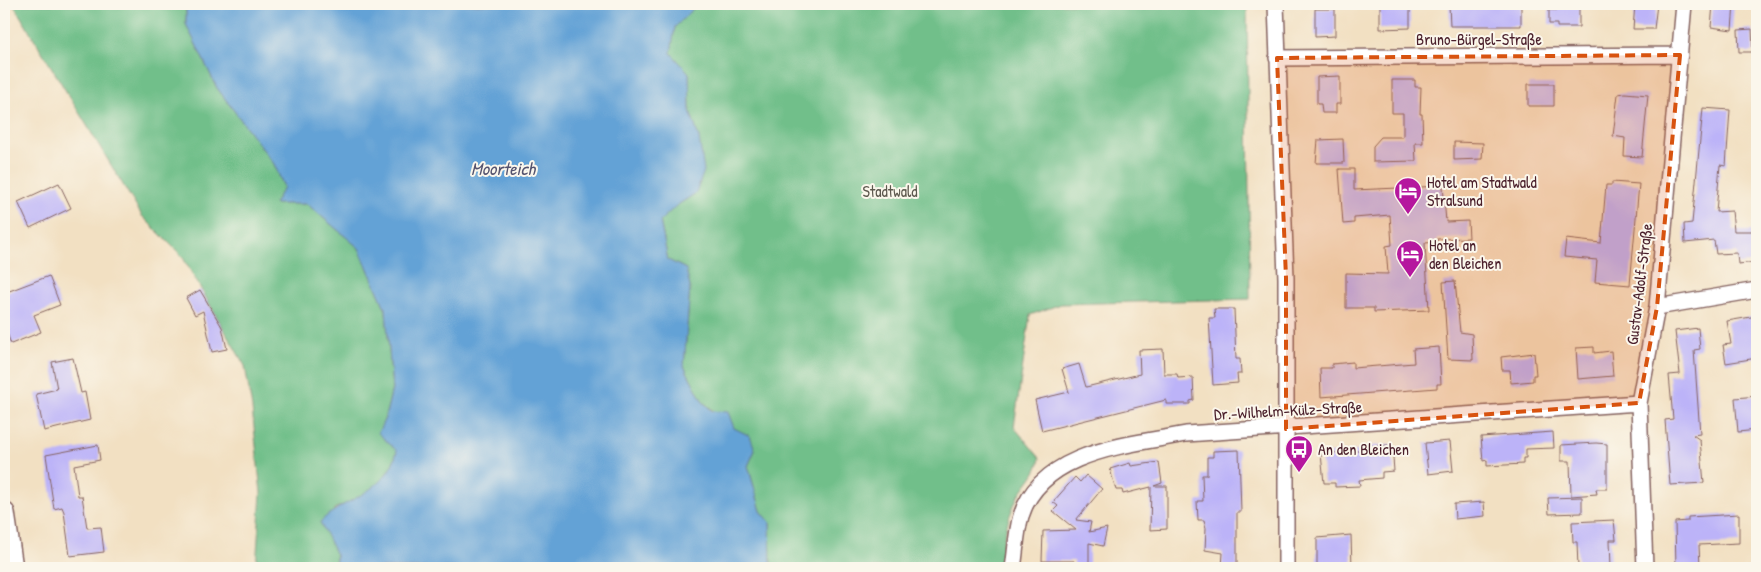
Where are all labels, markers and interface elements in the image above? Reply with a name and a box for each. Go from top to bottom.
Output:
street label: Bruno-Bürgel-Straße [1416,28,1543,50]
water label: Moorteich [471,156,536,181]
place label: Hotel am Stadtwald Stralsund [1427,171,1537,211]
hotel icon: Hotel am Stadtwald Stralsund [1393,176,1423,215]
park label: Stadtwald [862,180,918,202]
street label: Gustav-Adolf-Straße [1621,222,1657,346]
place label: Hotel an den Bleichen [1429,234,1501,274]
hotel icon: Hotel an den Bleichen [1395,239,1425,278]
street label: Dr.-Wilhelm-Külz-Straße [1213,395,1363,425]
bus stop icon: An den Bleichen [1284,434,1314,473]
place label: An den Bleichen [1318,438,1409,460]

